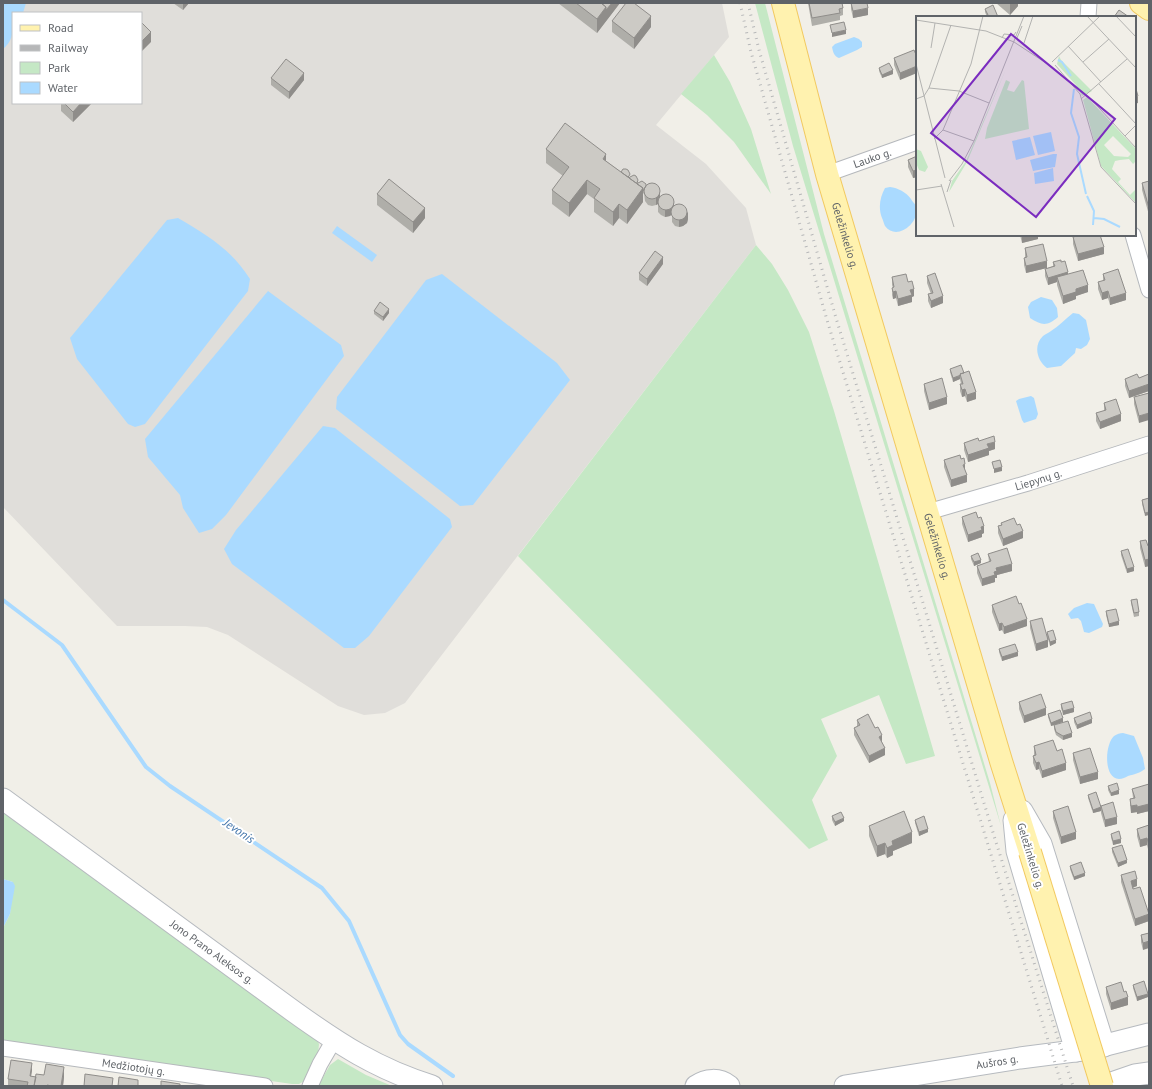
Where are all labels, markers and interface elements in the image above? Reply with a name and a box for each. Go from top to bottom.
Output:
legend [12,12,142,104]
inset map [916,16,1136,236]
text: Road [48,20,73,35]
text: Railway [48,40,88,55]
text: Park [48,60,70,75]
text: Water [48,80,78,95]
street label: Lauko g. [851,145,893,171]
street label: Geležinkelio g. [829,201,862,271]
street label: Liepynų g. [1013,466,1064,493]
street label: Geležinkelio g. [921,511,954,581]
water label: Jevonis [220,814,258,846]
street label: Geležinkelio g. [1014,821,1048,891]
street label: Jono Prano Aleksos g. [167,916,257,987]
street label: Aušros g. [975,1051,1019,1072]
street label: Medžiotojų g. [101,1055,166,1078]

